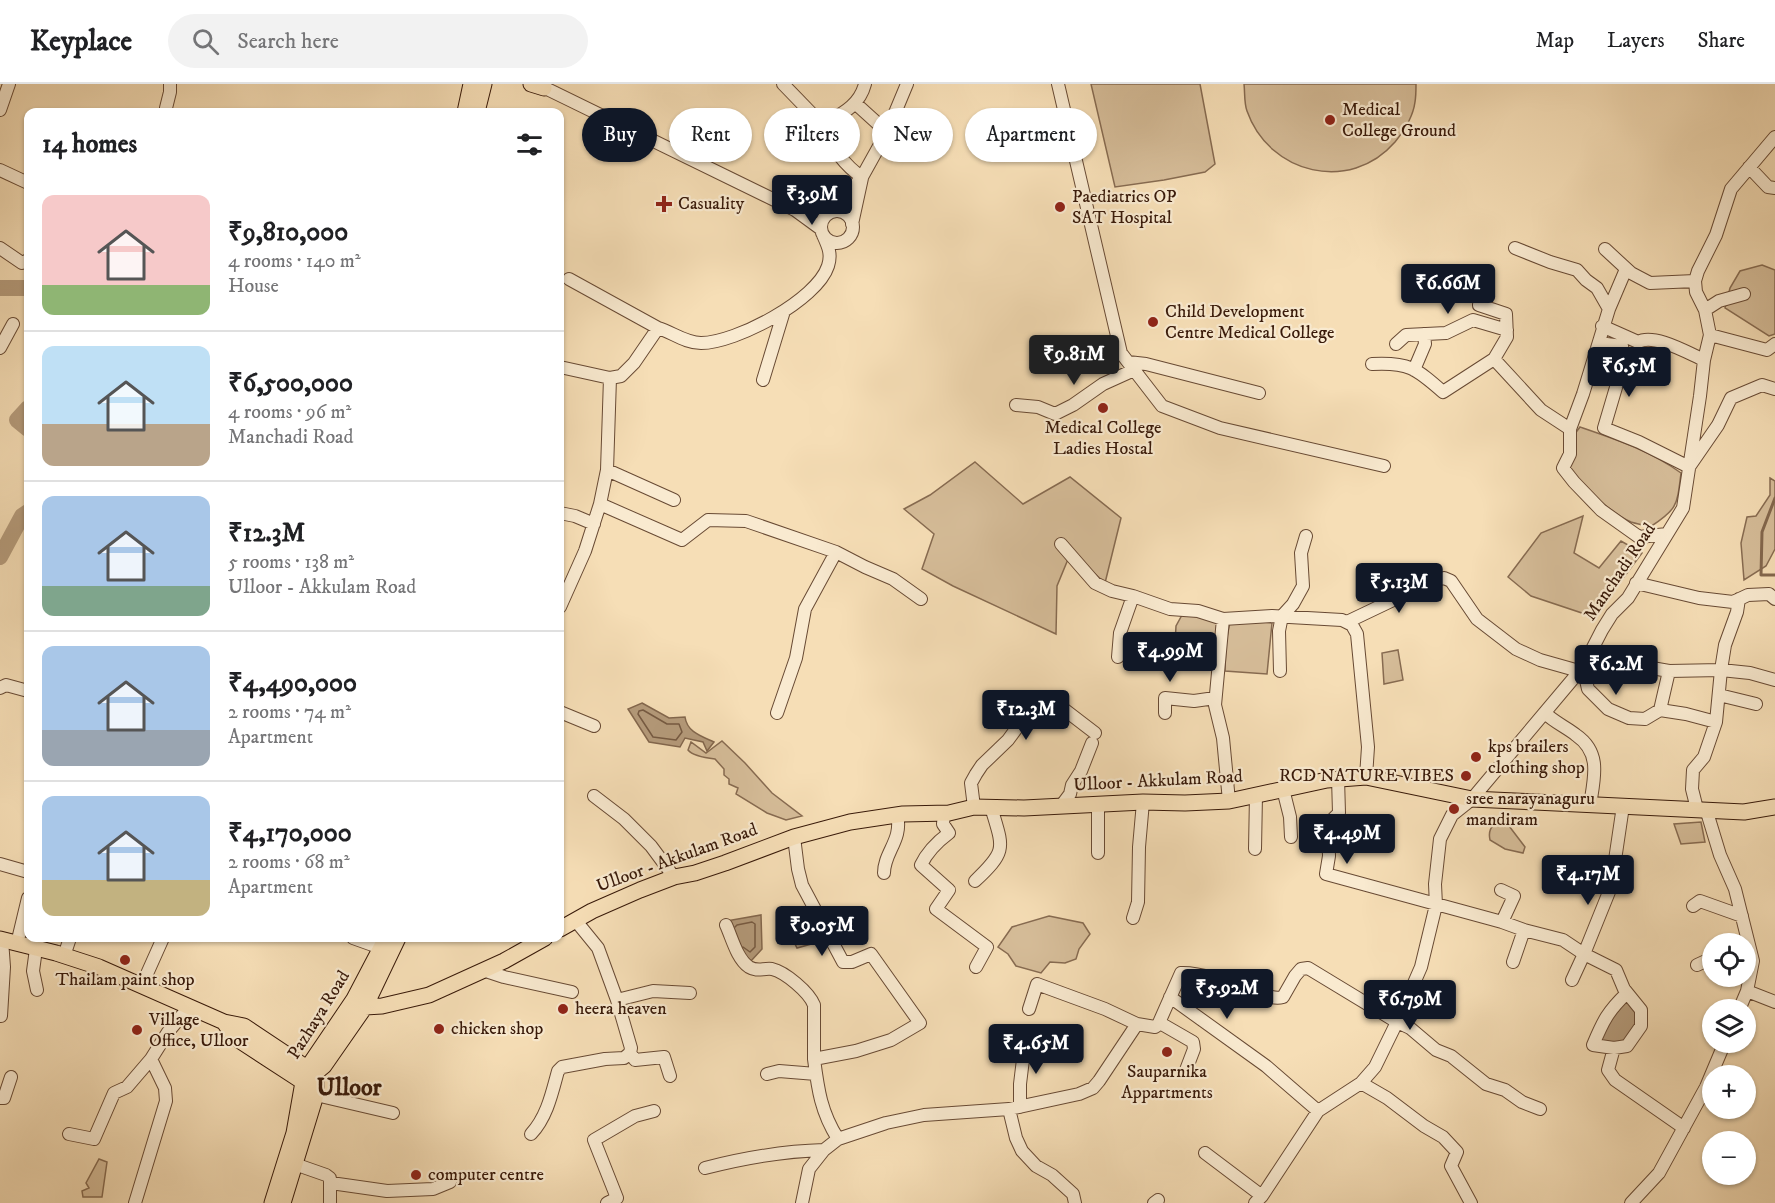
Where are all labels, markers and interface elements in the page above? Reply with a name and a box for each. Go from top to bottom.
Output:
search box [168,14,588,68]
text: Keyplace [30,24,132,59]
icon: search [189,25,222,58]
text: Search here [237,28,339,55]
text: Map [1535,28,1574,54]
text: Layers [1607,28,1665,54]
text: Share [1698,28,1745,54]
place label: Medical College Ground [1342,99,1456,142]
chip: Buy [582,108,657,162]
chip: Rent [669,108,752,162]
chip: Filters [764,108,860,162]
chip: New [872,108,953,162]
chip: Apartment [965,108,1097,162]
marker: Medical College Ground [1323,113,1337,127]
text: 14 homes [42,128,137,161]
icon: filters [513,128,546,161]
pin: ₹3.9M [770,175,854,226]
text: ₹3.9M [786,182,838,207]
place label: Paediatrics OP SAT Hospital [1072,186,1177,229]
place label: Casuality [678,193,745,215]
marker: Casuality [655,195,673,213]
marker: Paediatrics OP SAT Hospital [1053,200,1067,214]
text: ₹9,810,000 [228,216,348,249]
icon: home [90,219,162,291]
text: 4 rooms · 140 m² [228,249,361,274]
pin: ₹6.66M [1399,264,1497,315]
text: ₹6.66M [1415,271,1481,296]
text: House [228,274,279,299]
place label: Child Development Centre Medical College [1165,301,1335,344]
marker: Child Development Centre Medical College [1146,315,1160,329]
pin: ₹9.81M [1025,335,1123,386]
text: ₹9.81M [1043,342,1105,367]
pin: ₹6.5M [1587,347,1671,398]
text: ₹6.5M [1602,354,1656,379]
text: ₹6,500,000 [228,367,353,400]
icon: home [90,370,162,442]
text: 4 rooms · 96 m² [228,400,351,425]
marker: Medical College Ladies Hostal [1096,401,1110,415]
place label: Medical College Ladies Hostal [1044,417,1162,460]
text: Manchadi Road [228,425,354,450]
text: ₹12.3M [228,517,305,550]
street label: Manchadi Road [1579,519,1661,625]
icon: home [90,520,162,592]
text: 5 rooms · 138 m² [228,550,354,575]
pin: ₹5.13M [1350,563,1448,614]
text: ₹5.13M [1370,570,1428,595]
text: Ulloor - Akkulam Road [228,575,416,600]
pin: ₹4.99M [1121,632,1219,683]
text: ₹4.99M [1137,639,1203,664]
pin: ₹6.2M [1574,645,1658,696]
text: ₹6.2M [1589,652,1643,677]
text: ₹4,490,000 [228,667,357,700]
icon: home [90,670,162,742]
pin: ₹12.3M [977,690,1075,741]
text: ₹12.3M [996,697,1056,722]
text: 2 rooms · 74 m² [228,700,351,725]
text: Apartment [228,725,313,750]
place label: kps brailers clothing shop [1488,736,1585,779]
marker: kps brailers clothing shop [1469,750,1483,764]
place label: RCD NATURE VIBES [1279,765,1454,787]
street label: Ulloor - Akkulam Road [1073,766,1243,796]
marker: RCD NATURE VIBES [1459,769,1473,783]
place label: sree narayanaguru mandiram [1466,788,1595,831]
marker: sree narayanaguru mandiram [1447,802,1461,816]
pin: ₹4.49M [1298,814,1396,865]
text: ₹4,170,000 [228,817,352,850]
street label: Ulloor - Akkulam Road [594,819,760,897]
icon: home [90,820,162,892]
text: ₹4.49M [1313,821,1381,846]
text: 2 rooms · 68 m² [228,850,350,875]
pin: ₹4.17M [1539,855,1637,906]
text: ₹4.17M [1556,862,1620,887]
text: Apartment [228,875,313,900]
pin: ₹9.05M [773,906,871,957]
text: ₹9.05M [789,913,855,938]
map controls [1702,933,1756,1185]
button: locate [1702,933,1756,987]
marker: Thailam paint shop [118,953,132,967]
street label: Pazhaya Road [283,967,355,1063]
place label: Thailam paint shop [55,969,195,991]
pin: ₹5.92M [1178,969,1276,1020]
text: ₹5.92M [1195,976,1259,1001]
pin: ₹6.79M [1361,980,1459,1031]
text: ₹6.79M [1378,987,1442,1012]
place label: heera heaven [575,998,667,1020]
button: layers [1702,999,1756,1053]
marker: heera heaven [556,1002,570,1016]
place label: Village Office, Ulloor [148,1009,249,1052]
place label: chicken shop [451,1018,543,1040]
marker: chicken shop [432,1022,446,1036]
marker: Village Office, Ulloor [130,1023,144,1037]
pin: ₹4.65M [987,1024,1085,1075]
text: ₹4.65M [1003,1031,1069,1056]
marker: Sauparnika Appartments [1160,1045,1174,1059]
place label: Sauparnika Appartments [1121,1061,1213,1104]
button: + [1702,1065,1756,1119]
district label: Ulloor [316,1073,383,1103]
button: − [1702,1131,1756,1185]
place label: computer centre [428,1164,544,1186]
marker: computer centre [409,1168,423,1182]

